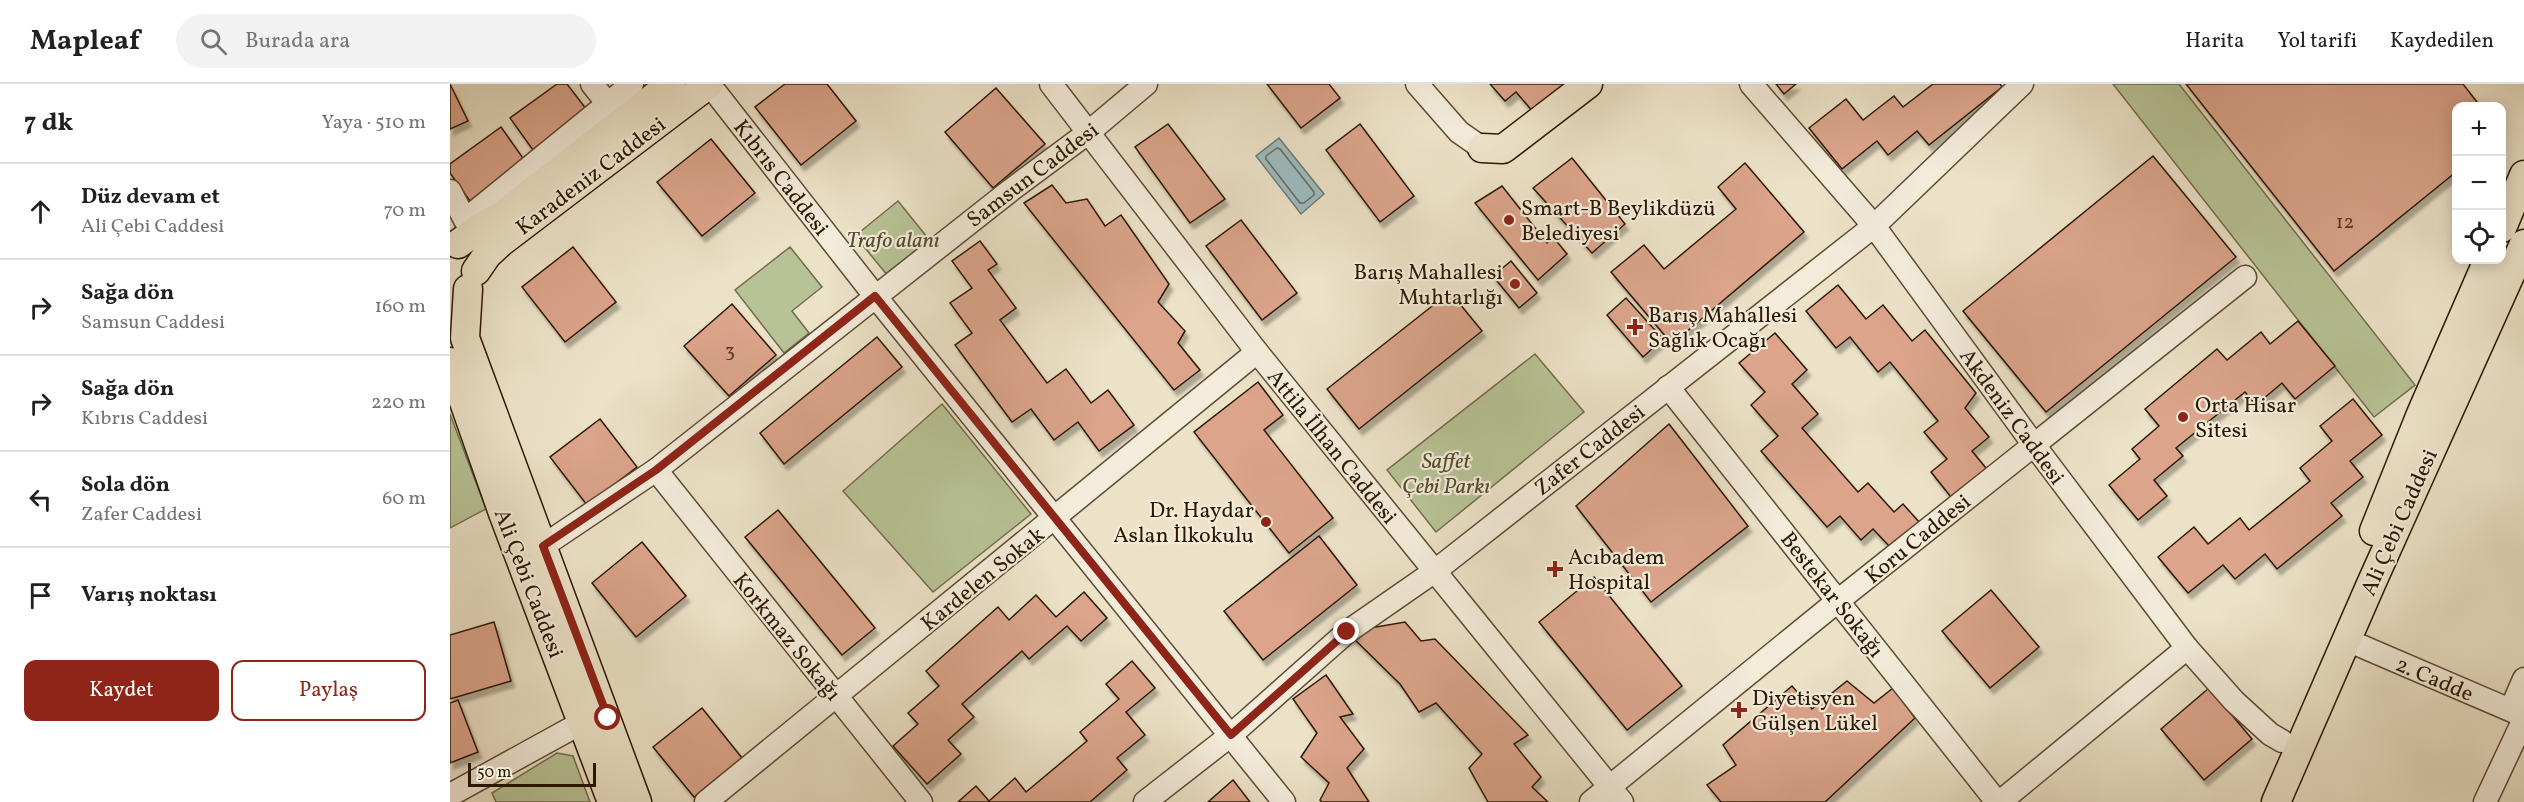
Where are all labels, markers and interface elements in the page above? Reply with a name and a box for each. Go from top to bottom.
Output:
search box [176,14,596,68]
text: Mapleaf [30,22,140,61]
icon: search [197,25,230,58]
text: Burada ara [245,26,350,57]
text: Harita [2185,27,2244,56]
text: Yol tarifi [2277,27,2357,56]
text: Kaydedilen [2390,27,2494,56]
map controls [2452,102,2506,264]
button: + [2452,102,2506,156]
text: 7 dk [24,105,73,141]
text: Yaya · 510 m [322,109,426,137]
street label: Karadeniz Caddesi [510,110,673,244]
street label: Kıbrıs Caddesi [725,114,835,243]
street label: Samsun Caddesi [961,116,1106,236]
button: − [2452,156,2506,210]
text: Düz devam et [81,182,220,213]
place label: Smart-B Beylikdüzü Belediyesi [1521,194,1716,250]
icon: ahead [24,195,57,228]
text: 70 m [383,197,426,225]
house number: 12 [2336,209,2354,237]
button: locate [2452,210,2506,264]
text: Ali Çebi Caddesi [81,213,224,241]
marker: Smart-B Beylikdüzü Belediyesi [1502,213,1516,227]
park label: Trafo alanı [847,226,939,257]
place label: Barış Mahallesi Muhtarlığı [1354,258,1503,314]
marker: Barış Mahallesi Muhtarlığı [1508,277,1522,291]
text: Sağa dön [81,278,174,309]
icon: right [24,291,57,324]
text: 160 m [374,293,426,321]
place label: Barış Mahallesi Sağlık Ocağı [1648,301,1797,357]
text: Samsun Caddesi [81,309,225,337]
marker: Barış Mahallesi Sağlık Ocağı [1626,318,1644,336]
house number: 3 [725,338,735,366]
street label: Akdeniz Caddesi [1951,343,2071,492]
street label: Attila İlhan Caddesi [1259,363,1403,532]
text: Sağa dön [81,374,174,405]
icon: right [24,387,57,420]
text: 220 m [371,389,426,417]
place label: Orta Hisar Sitesi [2195,391,2296,447]
street label: Zafer Caddesi [1529,398,1652,504]
text: Kıbrıs Caddesi [81,405,208,433]
marker: Orta Hisar Sitesi [2176,410,2190,424]
street label: Ali Çebi Caddesi [2354,445,2446,601]
park label: Saffet Çebi Parkı [1402,447,1490,503]
text: Sola dön [81,470,170,501]
icon: left [24,483,57,516]
text: 60 m [382,485,426,513]
street label: Koru Caddesi [1859,488,1978,592]
place label: Dr. Haydar Aslan İlkokulu [1113,496,1254,552]
text: Zafer Caddesi [81,501,202,529]
street label: Ali Çebi Caddesi [485,505,570,663]
marker: Dr. Haydar Aslan İlkokulu [1259,515,1273,529]
street label: Kardelen Sokak [915,520,1052,640]
street label: Bestekar Sokağı [1772,526,1890,665]
place label: Acıbadem Hospital [1568,543,1665,599]
marker: Acıbadem Hospital [1546,560,1564,578]
street label: Korkmaz Sokağı [725,567,848,708]
icon: arrive [24,579,57,612]
text: Varış noktası [81,580,217,611]
route end [1333,618,1359,644]
street label: 2. Cadde [2390,650,2478,711]
button: Kaydet [24,660,219,721]
button: Paylaş [231,660,426,721]
place label: Diyetisyen Gülşen Lükel [1752,684,1878,740]
marker: Diyetisyen Gülşen Lükel [1730,701,1748,719]
route start [594,704,620,730]
scale bar [468,760,596,788]
text: 50 m [477,762,511,784]

